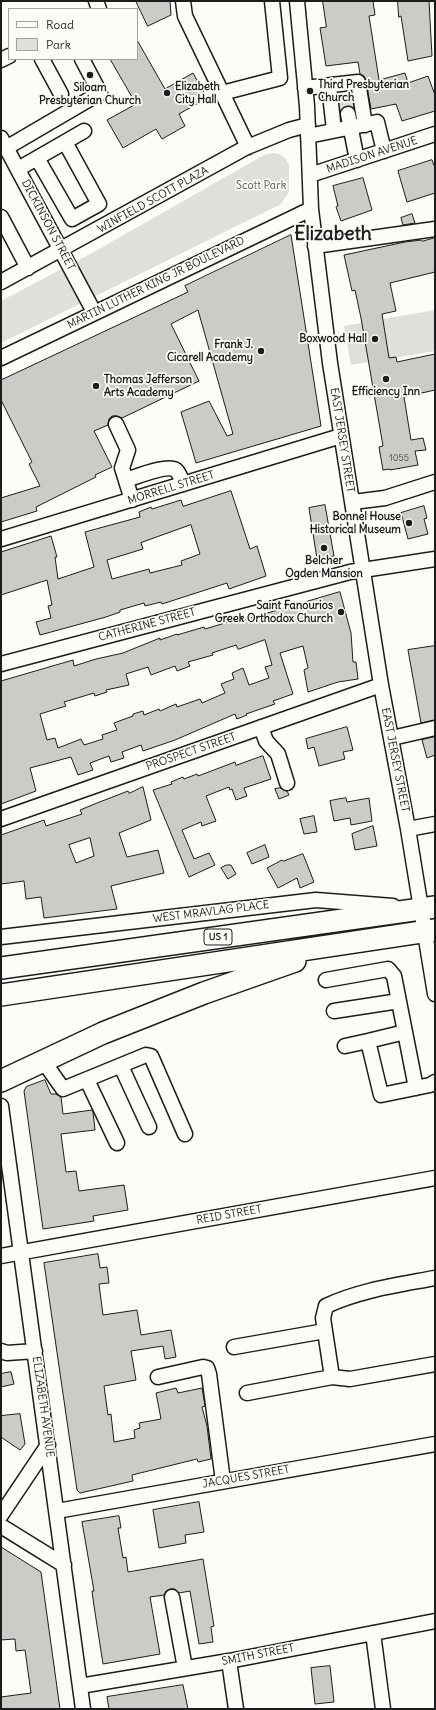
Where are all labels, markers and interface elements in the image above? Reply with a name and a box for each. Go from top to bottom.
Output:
legend [8,8,138,60]
text: Road [46,17,74,32]
text: Park [46,37,71,52]
marker: Siloam Presbyterian Church [85,70,95,80]
place label: Third Presbyterian Church [318,78,409,104]
place label: Elizabeth City Hall [175,80,220,106]
place label: Siloam Presbyterian Church [39,81,141,107]
marker: Third Presbyterian Church [305,86,315,96]
marker: Elizabeth City Hall [162,88,172,98]
street label: MADISON AVENUE [325,134,419,176]
street label: WINFIELD SCOTT PLAZA [95,164,211,236]
street label: DICKINSON STREET [18,177,78,273]
park label: Scott Park [236,179,286,193]
district label: Elizabeth [294,224,372,246]
street label: MARTIN LUTHER KING JR BOULEVARD [65,234,247,332]
place label: Boxwood Hall [299,332,367,346]
marker: Boxwood Hall [370,334,380,344]
place label: Frank J. Cicarell Academy [167,338,253,364]
marker: Frank J. Cicarell Academy [256,346,266,356]
place label: Thomas Jefferson Arts Academy [104,373,192,399]
marker: Efficiency Inn [381,374,391,384]
marker: Thomas Jefferson Arts Academy [91,381,101,391]
place label: Efficiency Inn [352,385,420,399]
street label: EAST JERSEY STREET [327,387,357,493]
house number: 1055 [389,453,409,463]
street label: MORRELL STREET [126,469,216,507]
place label: Bonnel House Historical Museum [310,510,401,536]
marker: Bonnel House Historical Museum [404,518,414,528]
marker: Belcher Ogden Mansion [319,543,329,553]
place label: Belcher Ogden Mansion [285,554,363,580]
place label: Saint Fanourios Greek Orthodox Church [215,599,333,625]
street label: CATHERINE STREET [97,606,197,644]
marker: Saint Fanourios Greek Orthodox Church [336,607,346,617]
street label: EAST JERSEY STREET [378,707,412,813]
street label: PROSPECT STREET [144,730,238,774]
street label: WEST MRAVLAG PLACE [152,898,270,926]
road number: US 1 [204,929,232,945]
street label: REID STREET [195,1203,263,1227]
street label: ELIZABETH AVENUE [29,1356,57,1458]
street label: JACQUES STREET [201,1463,291,1491]
street label: SMITH STREET [221,1641,295,1669]

